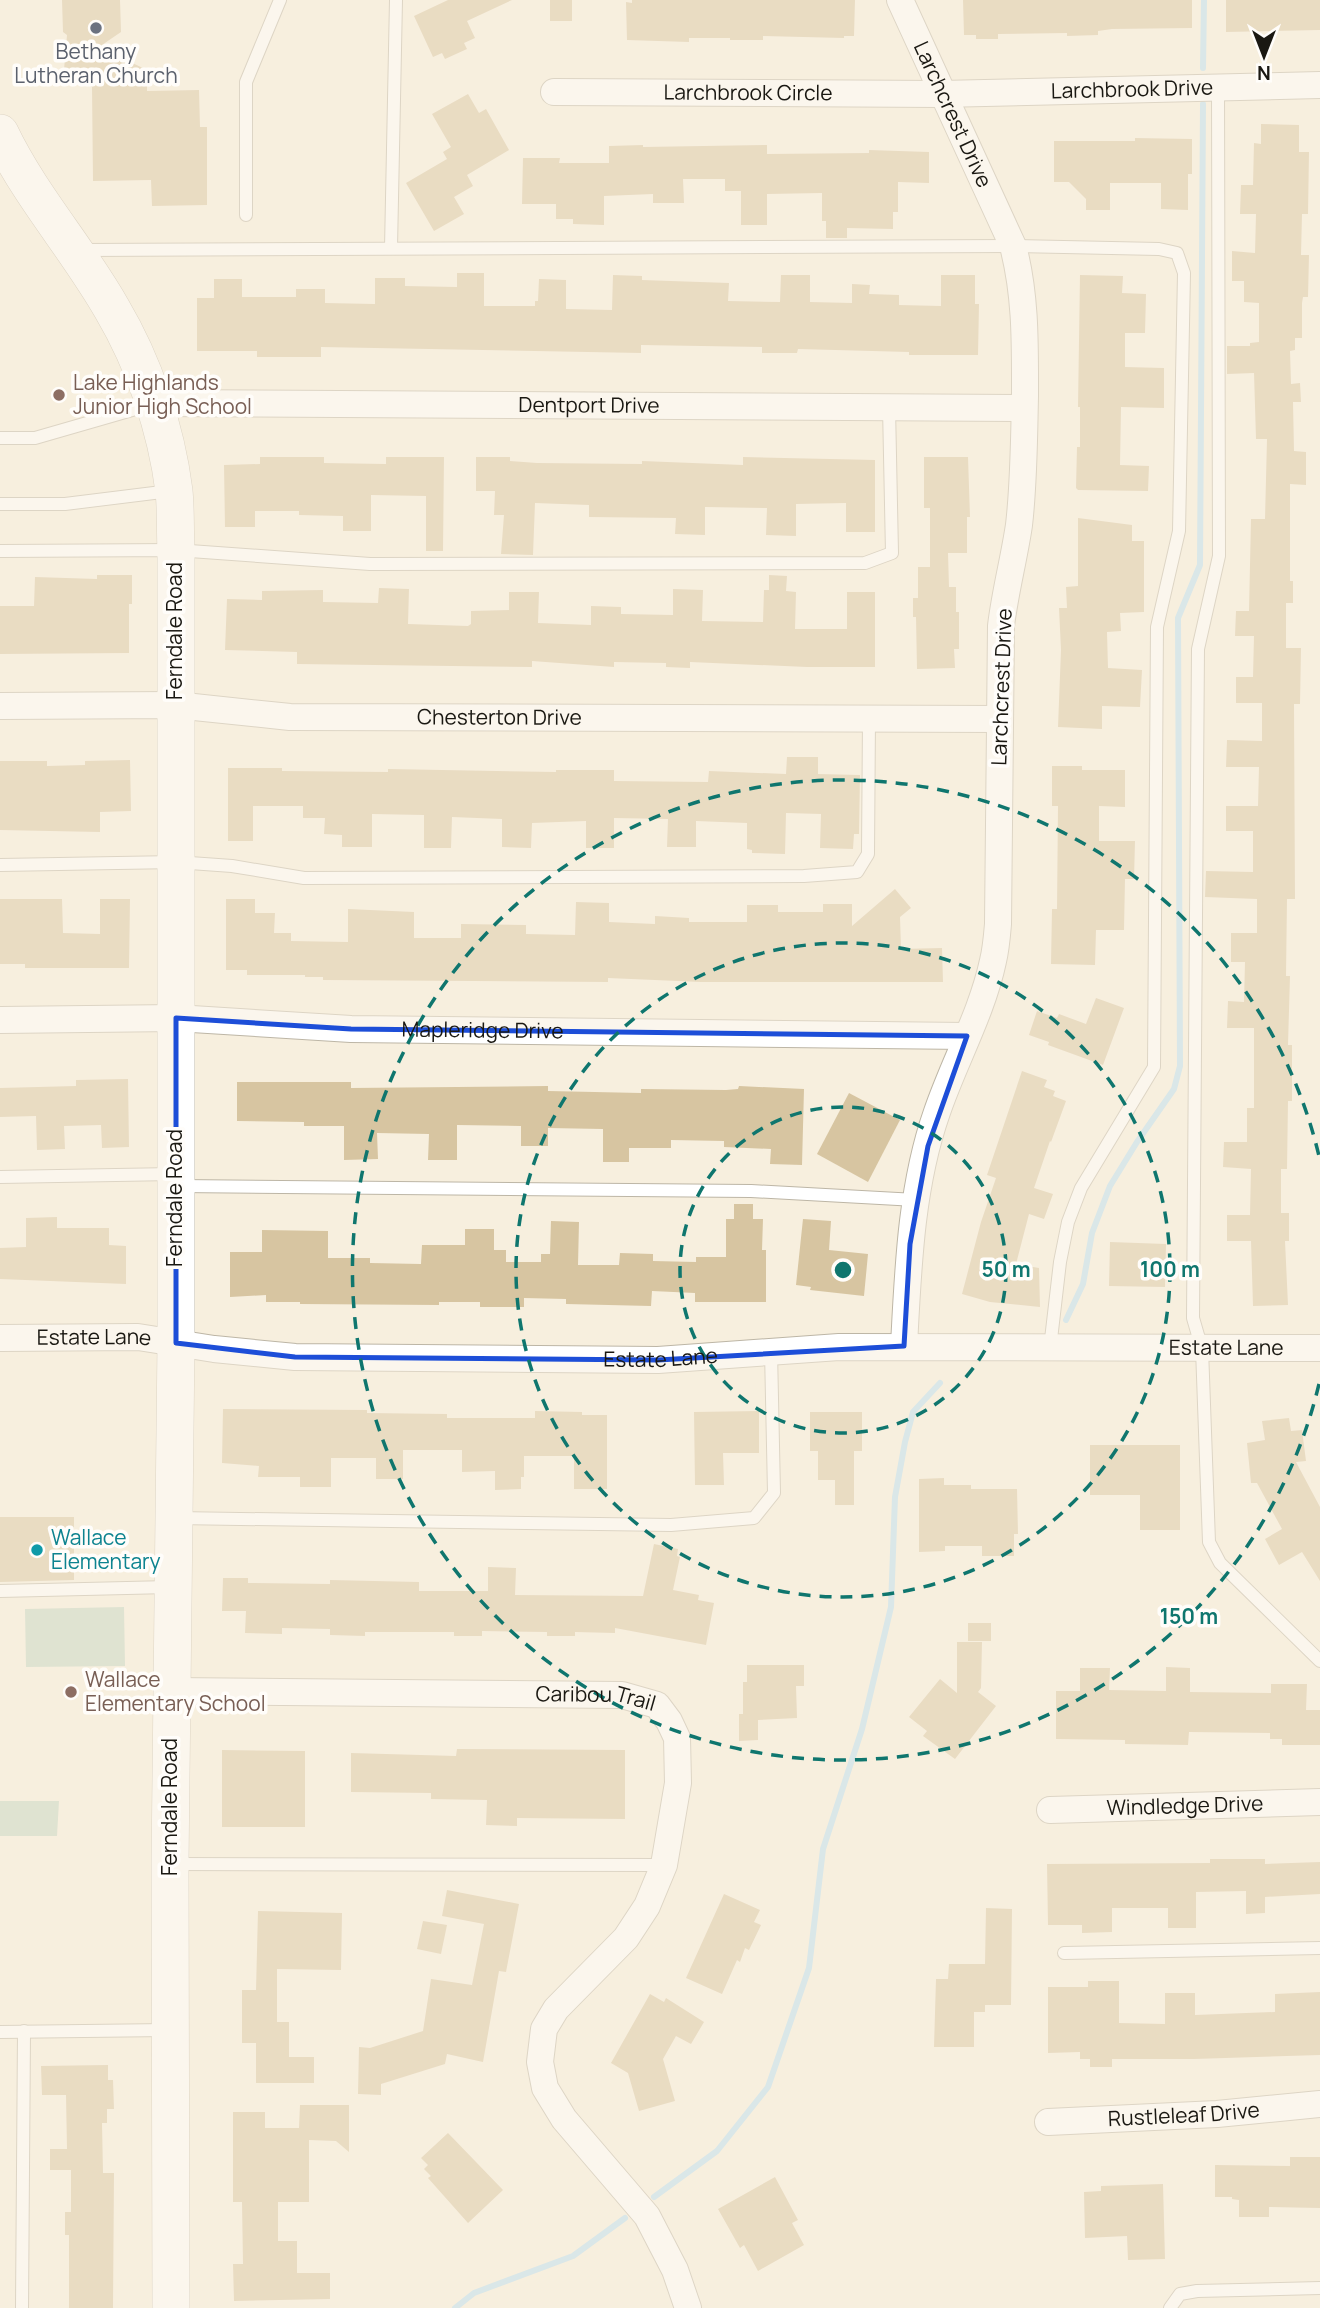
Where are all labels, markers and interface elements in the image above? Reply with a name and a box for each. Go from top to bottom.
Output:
marker: Bethany Lutheran Church [88,20,104,36]
north arrow [1229,21,1299,91]
street label: Larchcrest Drive [908,36,999,192]
place label: Bethany Lutheran Church [14,37,178,89]
text: N [1257,60,1271,86]
street label: Larchbrook Drive [1050,73,1213,104]
street label: Larchbrook Circle [663,78,833,106]
place label: Lake Highlands Junior High School [73,368,252,420]
marker: Lake Highlands Junior High School [51,387,67,403]
street label: Dentport Drive [518,390,660,419]
street label: Ferndale Road [160,562,188,700]
street label: Larchcrest Drive [984,608,1018,766]
street label: Chesterton Drive [417,702,582,731]
street label: Mapleridge Drive [402,1015,564,1044]
street label: Ferndale Road [160,1129,188,1267]
text: 50 m [981,1255,1031,1283]
text: 100 m [1140,1255,1200,1283]
centre of rings [831,1258,855,1282]
street label: Estate Lane [37,1322,154,1352]
street label: Estate Lane [1169,1333,1284,1361]
street label: Estate Lane [603,1341,719,1373]
place label: Wallace Elementary [51,1523,161,1575]
marker: Wallace Elementary [29,1542,45,1558]
text: 150 m [1160,1602,1218,1630]
place label: Wallace Elementary School [85,1665,266,1717]
street label: Caribou Trail [535,1679,659,1717]
marker: Wallace Elementary School [63,1684,79,1700]
street label: Ferndale Road [155,1738,183,1876]
street label: Windledge Drive [1106,1789,1264,1821]
street label: Rustleleaf Drive [1107,2095,1261,2132]

